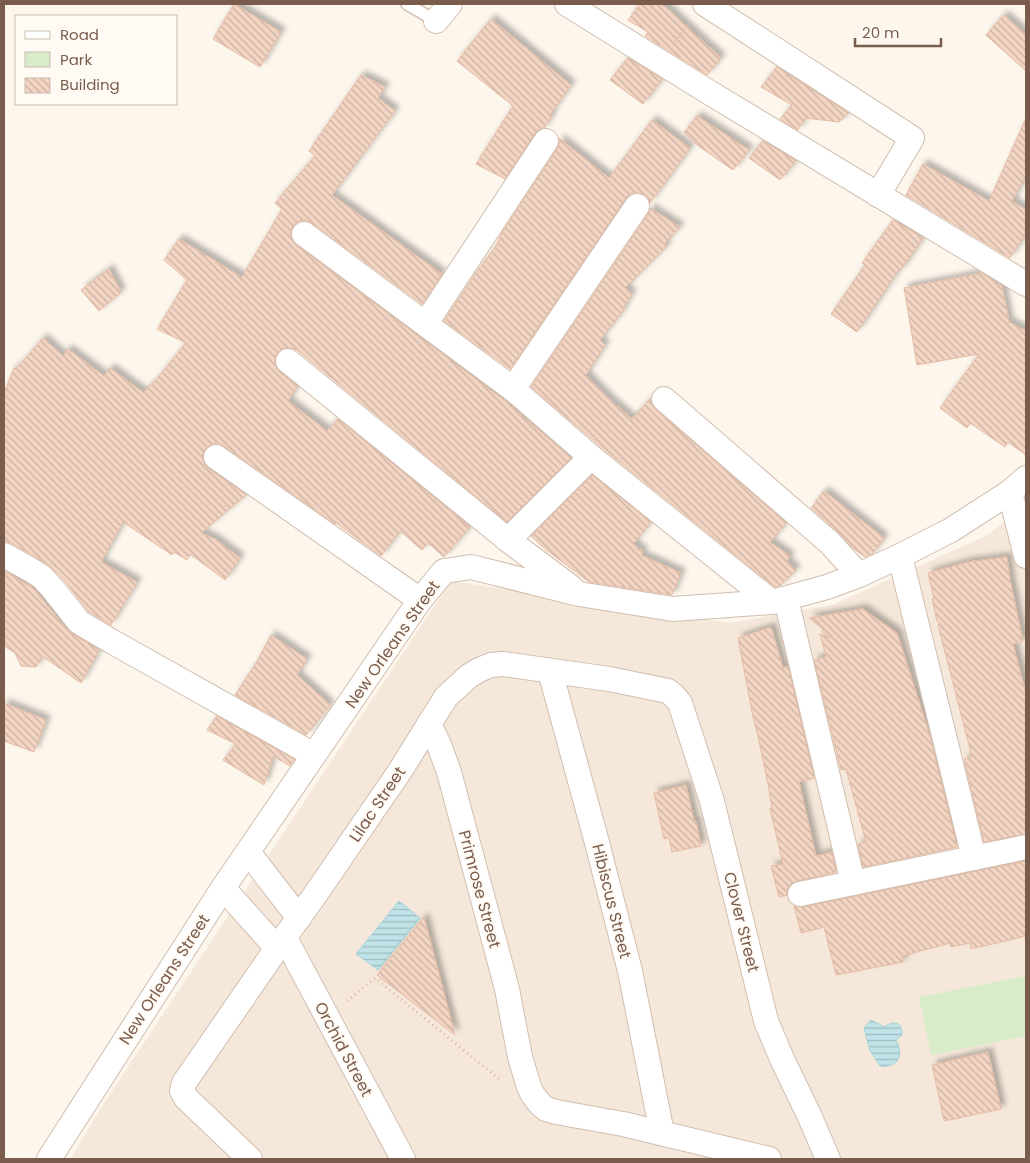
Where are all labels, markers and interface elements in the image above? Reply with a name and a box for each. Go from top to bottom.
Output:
legend [15,15,178,105]
scale bar [855,15,941,47]
text: 20 m [862,22,900,43]
text: Road [60,24,99,45]
text: Park [60,49,92,70]
text: Building [60,74,120,95]
street label: New Orleans Street [340,576,445,713]
street label: Lilac Street [344,762,411,847]
street label: Primrose Street [453,828,506,951]
street label: Hibiscus Street [586,841,637,961]
street label: Clover Street [718,870,765,975]
street label: New Orleans Street [114,909,215,1049]
street label: Orchid Street [309,998,378,1101]

